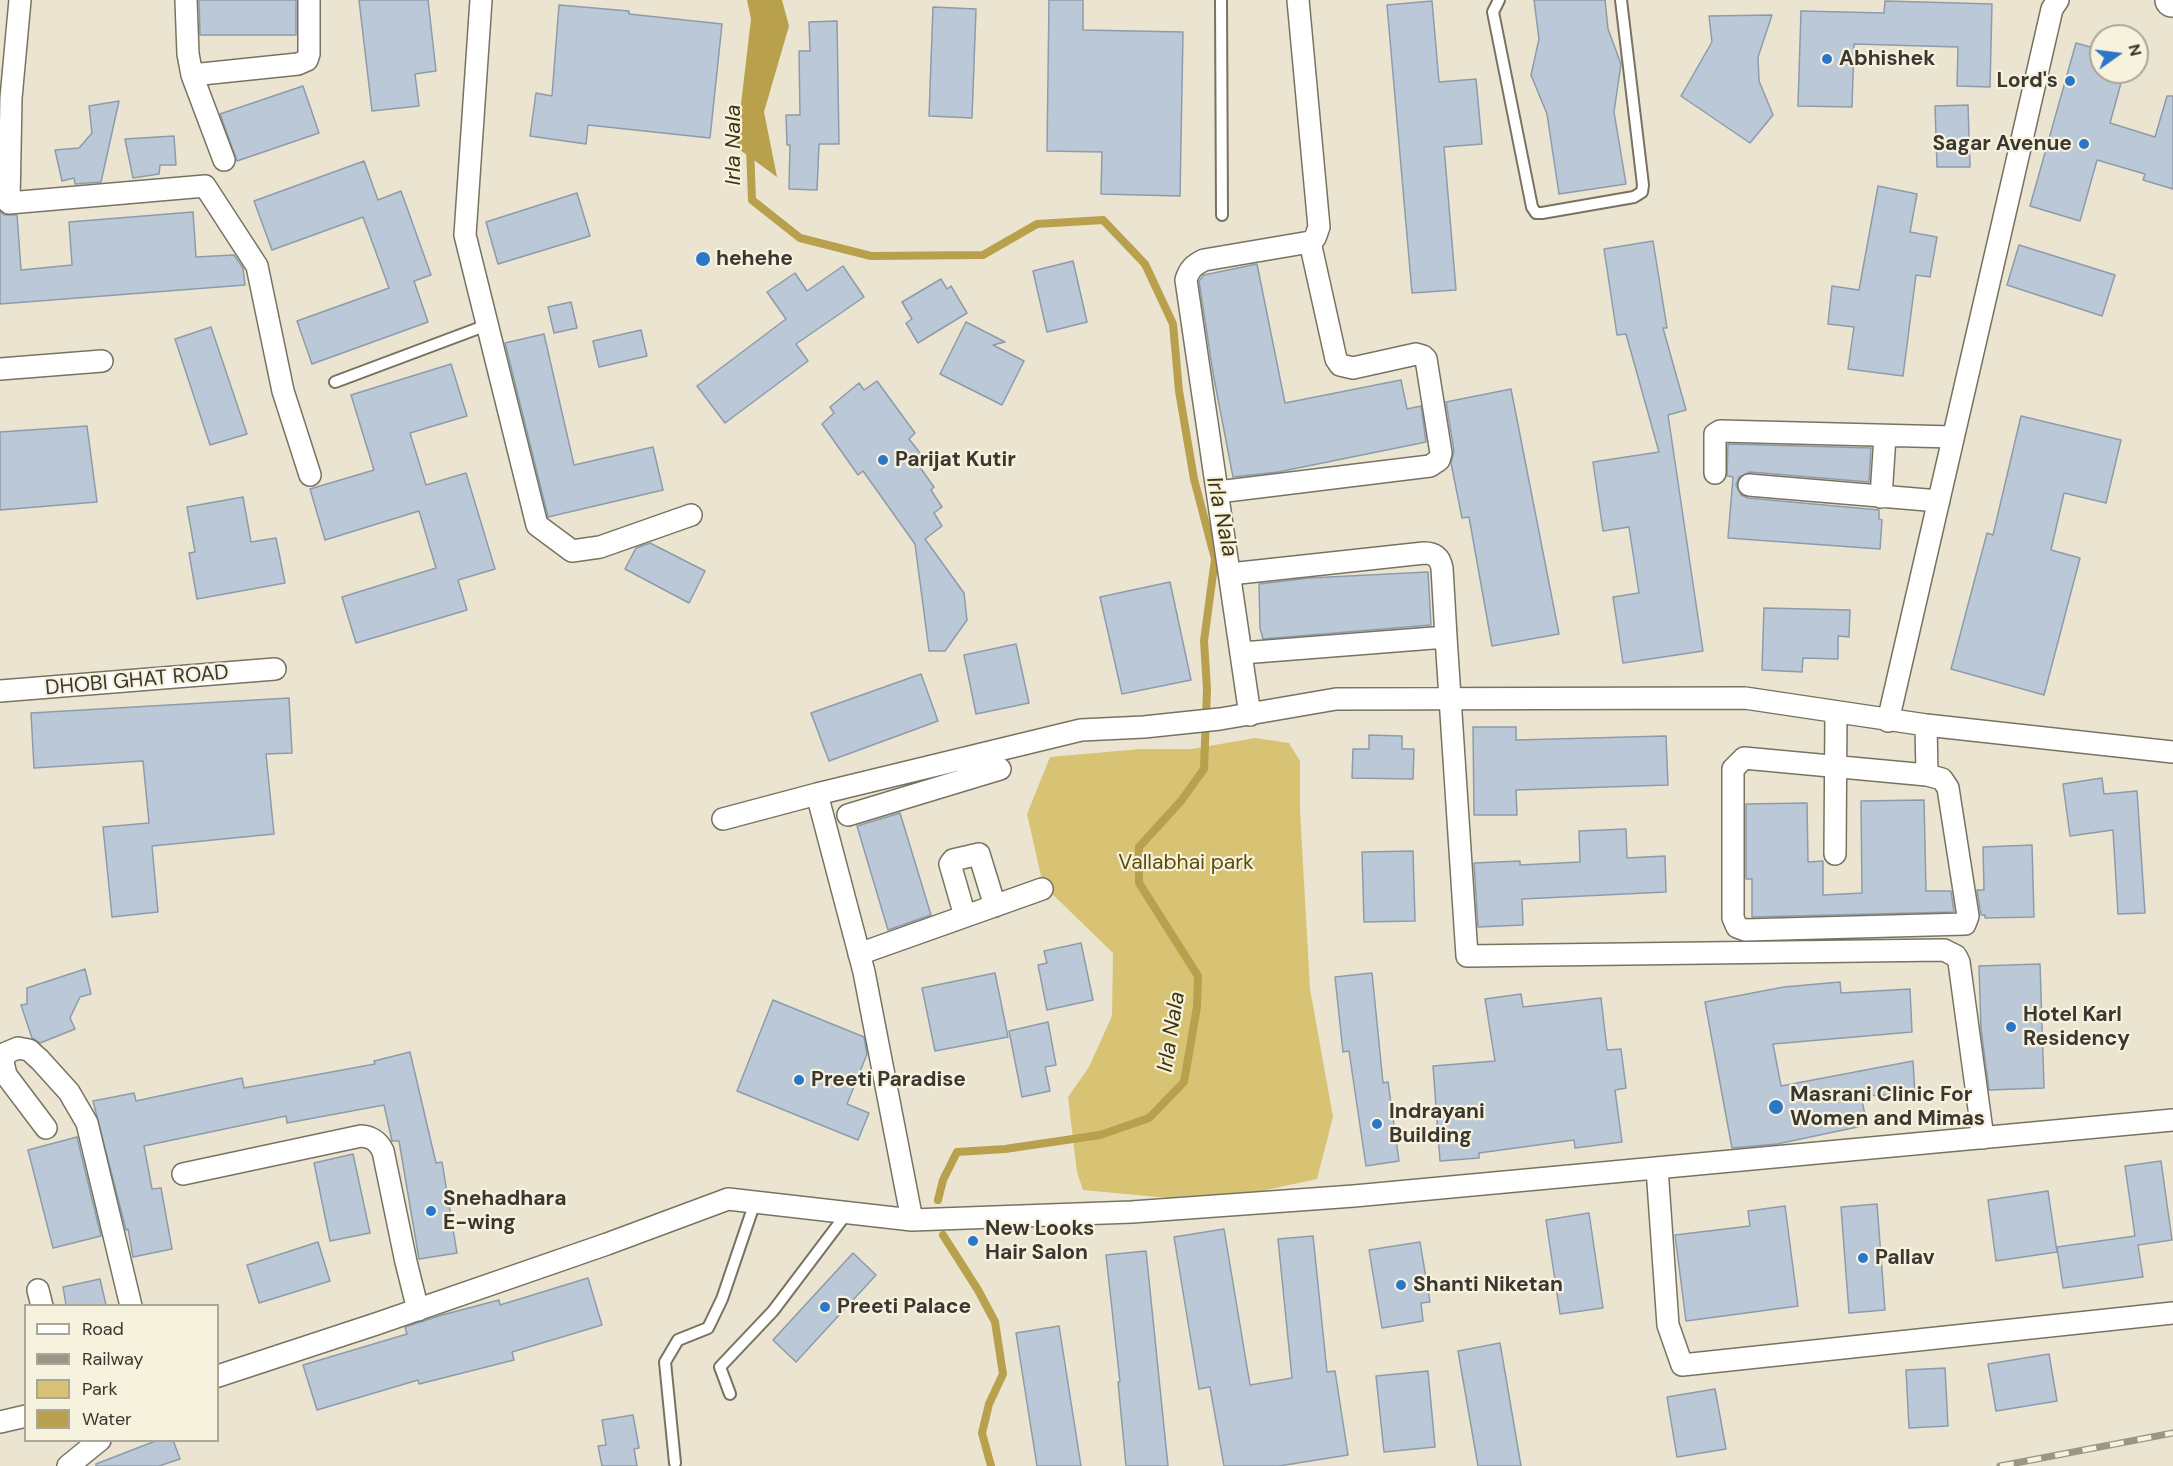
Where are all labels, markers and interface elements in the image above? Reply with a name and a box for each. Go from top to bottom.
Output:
north arrow [2089,24,2149,84]
text: N [2123,42,2147,58]
place label: Abhishek [1839,46,1935,72]
marker: Abhishek [1820,52,1834,66]
place label: Lord's [1996,68,2058,94]
marker: Lord's [2063,74,2077,88]
water label: Irla Nala [721,104,747,186]
place label: Sagar Avenue [1932,131,2072,157]
marker: Sagar Avenue [2077,137,2091,151]
place label: hehehe [716,246,793,272]
marker: hehehe [694,250,712,268]
place label: Parijat Kutir [895,447,1016,473]
marker: Parijat Kutir [876,453,890,467]
water label: Irla Nala [1200,475,1242,559]
street label: DHOBI GHAT ROAD [44,660,230,702]
park label: Vallabhai park [1118,850,1254,876]
water label: Irla Nala [1153,990,1191,1074]
place label: Hotel Karl Residency [2023,1002,2130,1052]
marker: Hotel Karl Residency [2004,1020,2018,1034]
place label: Preeti Paradise [811,1067,966,1093]
marker: Preeti Paradise [792,1073,806,1087]
place label: Masrani Clinic For Women and Mimas [1790,1082,1985,1132]
marker: Masrani Clinic For Women and Mimas [1767,1098,1785,1116]
place label: Indrayani Building [1389,1099,1485,1149]
marker: Indrayani Building [1370,1117,1384,1131]
place label: Snehadhara E-wing [443,1186,567,1236]
marker: Snehadhara E-wing [424,1204,438,1218]
place label: New Looks Hair Salon [985,1216,1094,1266]
marker: New Looks Hair Salon [966,1234,980,1248]
place label: Pallav [1875,1245,1935,1271]
marker: Pallav [1856,1251,1870,1265]
place label: Shanti Niketan [1413,1272,1563,1298]
marker: Shanti Niketan [1394,1278,1408,1292]
place label: Preeti Palace [837,1294,971,1320]
marker: Preeti Palace [818,1300,832,1314]
legend [24,1304,219,1442]
text: Road [82,1317,124,1341]
text: Railway [82,1347,144,1371]
text: Park [82,1377,118,1401]
text: Water [82,1407,132,1431]

